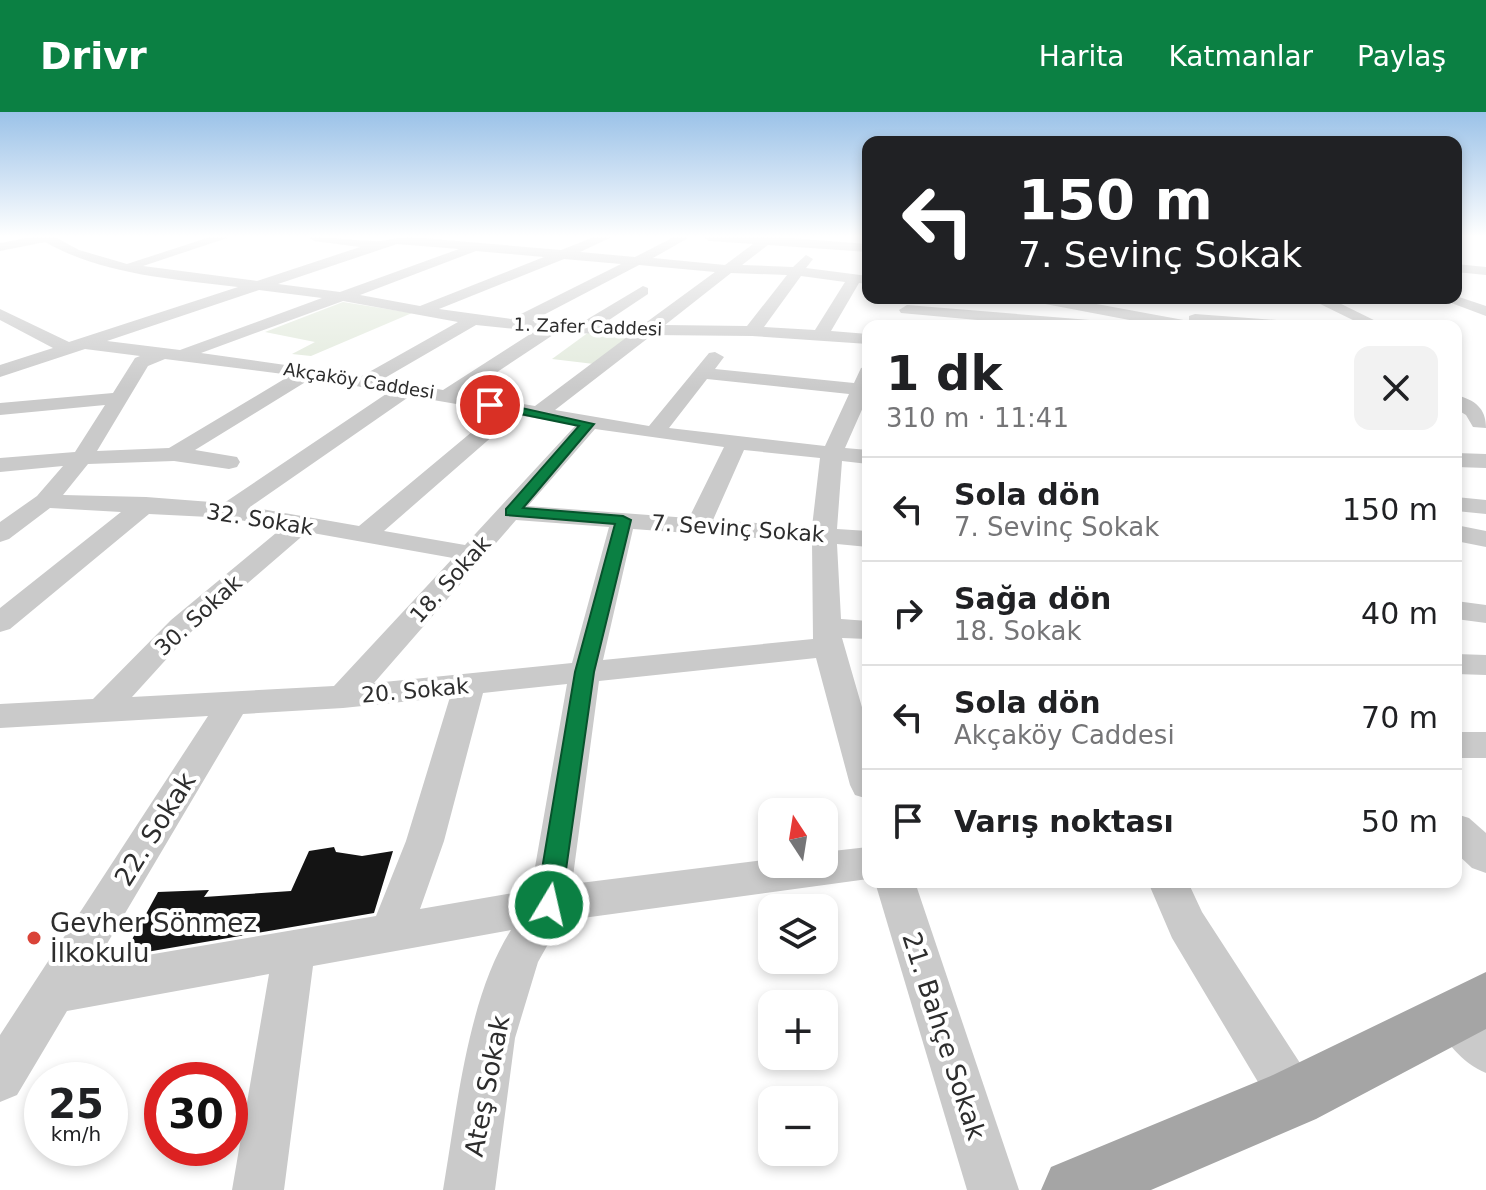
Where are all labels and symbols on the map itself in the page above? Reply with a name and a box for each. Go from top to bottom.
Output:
street label: 1. Zafer Caddesi [513,313,663,340]
street label: Akçaköy Caddesi [282,358,436,403]
pin [456,371,524,439]
street label: 32. Sokak [205,499,315,540]
street label: 7. Sevinç Sokak [650,510,826,547]
street label: 18. Sokak [405,531,496,628]
street label: 30. Sokak [150,570,247,661]
street label: 20. Sokak [360,673,470,708]
street label: 22. Sokak [108,767,202,891]
north arrow [758,798,838,878]
position arrow [507,863,591,947]
place label: Gevher Sönmez İlkokulu [50,908,257,968]
street label: 21. Bahçe Sokak [896,928,992,1144]
marker: Gevher Sönmez İlkokulu [25,929,43,947]
street label: Ateş Sokak [459,1013,515,1159]
speed limit sign: 30 [144,1062,248,1166]

